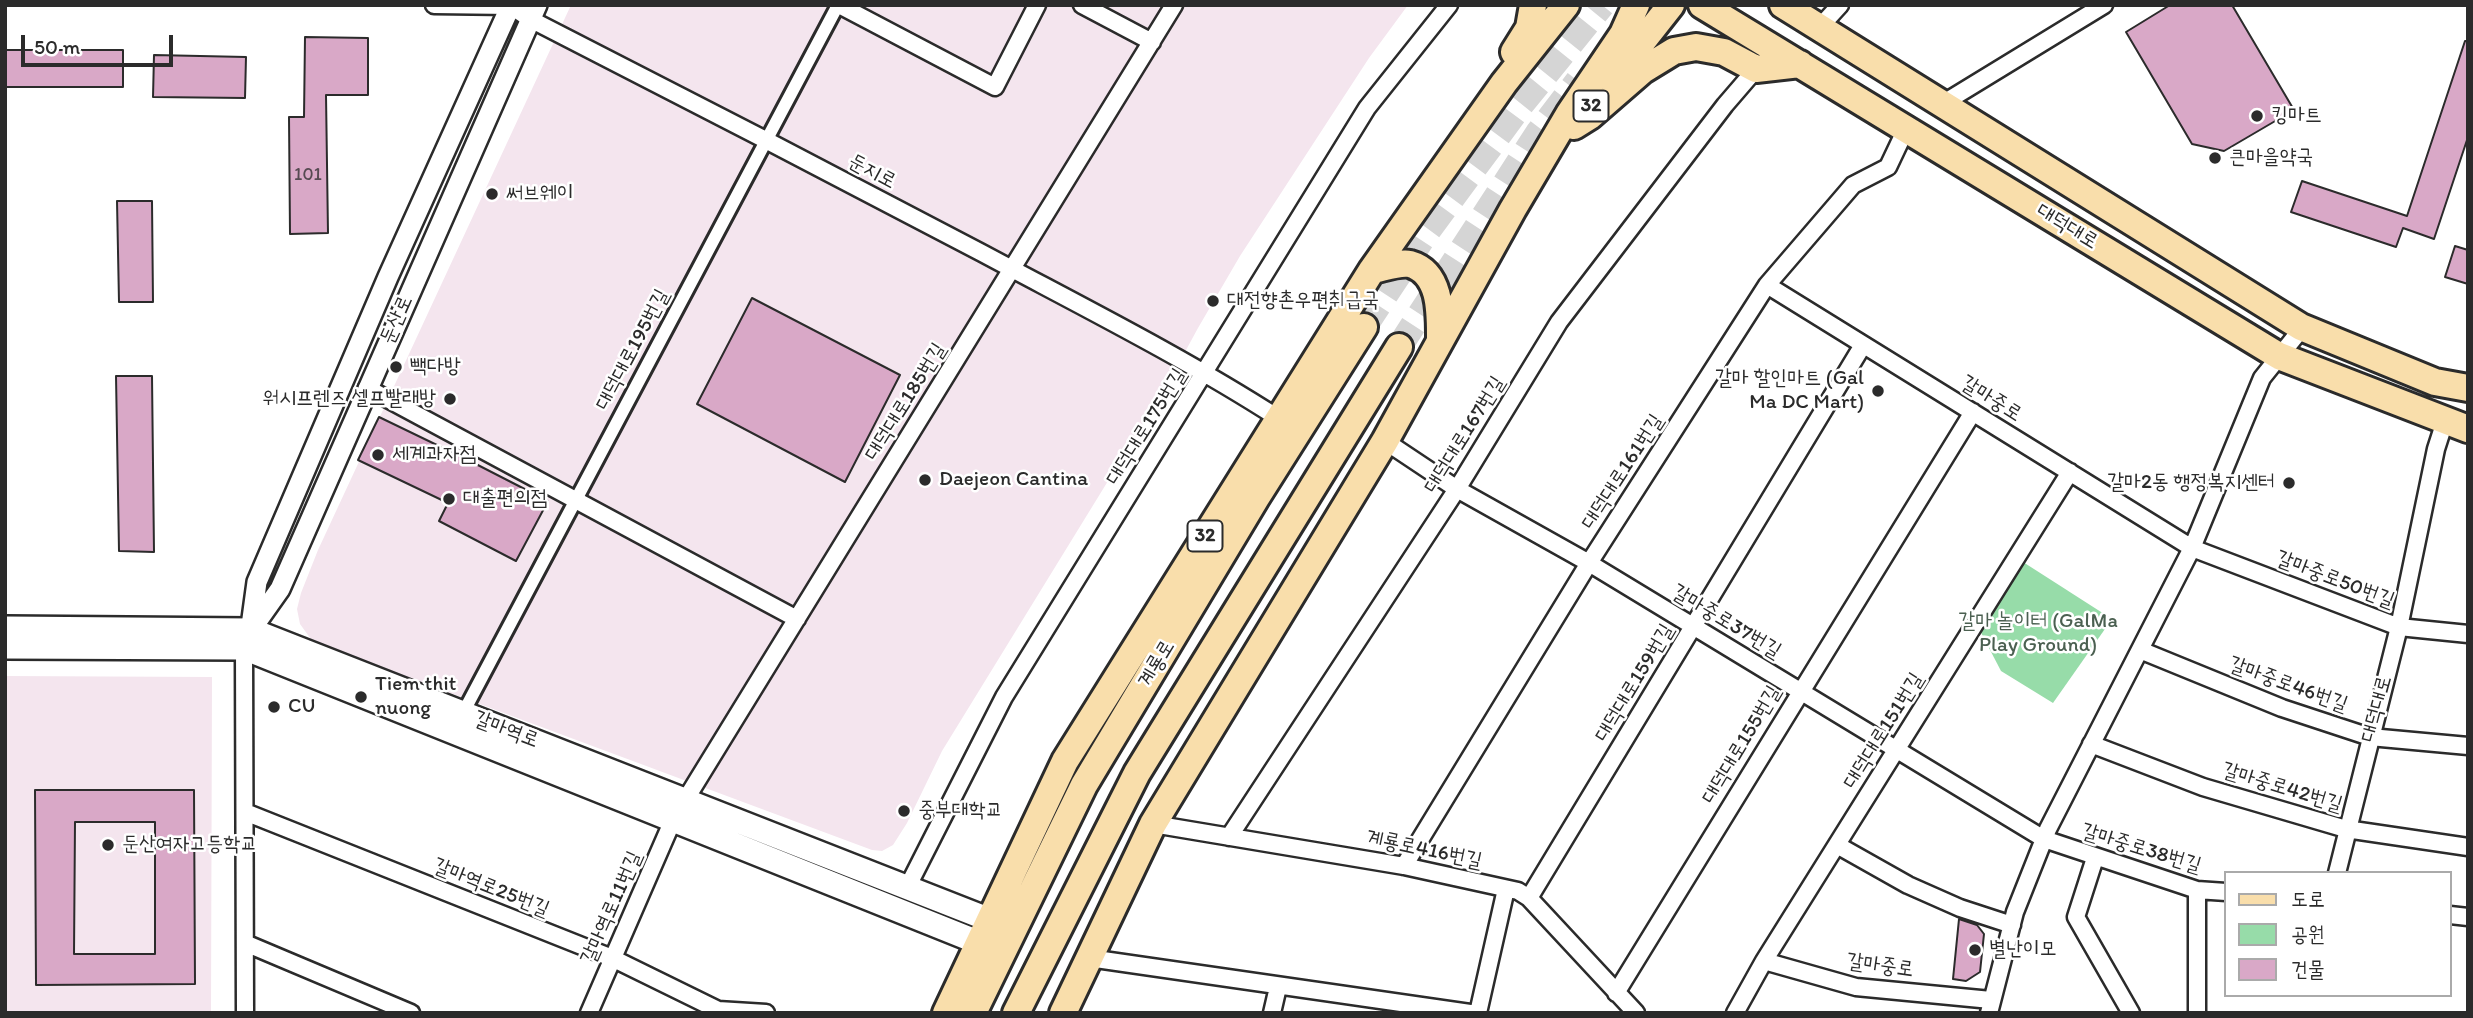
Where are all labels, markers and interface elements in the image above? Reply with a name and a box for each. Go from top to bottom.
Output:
scale bar [24,21,177,65]
text: 50 m [34,34,80,59]
road number: 32 [1574,90,1608,122]
place label: 킹마트 [2271,103,2322,129]
marker: 킹마트 [2249,108,2265,124]
place label: 큰마을약국 [2229,145,2313,171]
street label: 둔지로 [844,149,900,195]
marker: 큰마을약국 [2207,150,2223,166]
house number: 101 [294,164,322,186]
place label: 써브웨이 [506,181,574,207]
marker: 써브웨이 [484,186,500,202]
street label: 대덕대로 [2032,199,2102,255]
street label: 대덕대로195번길 [591,285,675,415]
place label: 대전향촌우편취급국 [1227,288,1379,314]
street label: 둔산로 [375,292,419,348]
marker: 대전향촌우편취급국 [1205,293,1221,309]
street label: 대덕대로185번길 [860,339,952,465]
place label: 빽다방 [410,354,461,380]
marker: 빽다방 [388,359,404,375]
street label: 대덕대로175번길 [1101,364,1193,490]
place label: 갈마 할인마트 (Gal Ma DC Mart) [1715,366,1864,416]
street label: 갈마중로 [1956,370,2026,428]
street label: 대덕대로167번길 [1419,372,1511,498]
marker: 갈마 할인마트 (Gal Ma DC Mart) [1870,383,1886,399]
place label: 워시프렌즈 셀프빨래방 [262,386,436,412]
marker: 워시프렌즈 셀프빨래방 [442,391,458,407]
street label: 대덕대로161번길 [1576,410,1670,534]
place label: 세계과자점 [392,442,476,468]
marker: 세계과자점 [370,447,386,463]
place label: Daejeon Cantina [939,467,1088,493]
place label: 갈마2동 행정복지센터 [2107,470,2275,496]
marker: Daejeon Cantina [917,472,933,488]
marker: 갈마2동 행정복지센터 [2281,475,2297,491]
place label: 대출편의점 [463,486,547,512]
marker: 대출편의점 [441,491,457,507]
road number: 32 [1188,520,1222,552]
street label: 갈마중로50번길 [2272,546,2398,614]
street label: 갈마중로37번길 [1667,579,1785,665]
park label: 갈마 놀이터 (GalMa Play Ground) [1958,609,2118,659]
street label: 대덕대로159번길 [1590,619,1680,747]
street label: 계룡로 [1133,636,1181,692]
street label: 갈마중로46번길 [2225,652,2351,718]
street label: 대덕대로151번길 [1838,668,1930,794]
place label: Tiem thit nuong [375,672,456,722]
street label: 대덕대로 [2356,673,2398,745]
street label: 대덕대로155번길 [1697,681,1787,809]
marker: Tiem thit nuong [353,689,369,705]
place label: CU [288,694,315,720]
marker: CU [266,699,282,715]
street label: 갈마역로 [470,706,542,754]
street label: 갈마중로42번길 [2219,758,2345,818]
place label: 중부대학교 [918,798,1002,824]
marker: 중부대학교 [896,803,912,819]
street label: 갈마중로38번길 [2078,819,2204,879]
street label: 계룡로416번길 [1364,825,1484,875]
place label: 둔산여자고등학교 [122,832,257,858]
marker: 둔산여자고등학교 [100,837,116,853]
street label: 갈마역로11번길 [576,848,648,968]
street label: 갈마역로25번길 [429,853,553,923]
legend [2224,871,2452,997]
text: 도로 [2291,886,2325,911]
text: 공원 [2291,921,2325,946]
place label: 별난이모 [1989,937,2057,963]
marker: 별난이모 [1967,942,1983,958]
street label: 갈마중로 [1845,949,1915,983]
text: 건물 [2291,956,2325,981]

